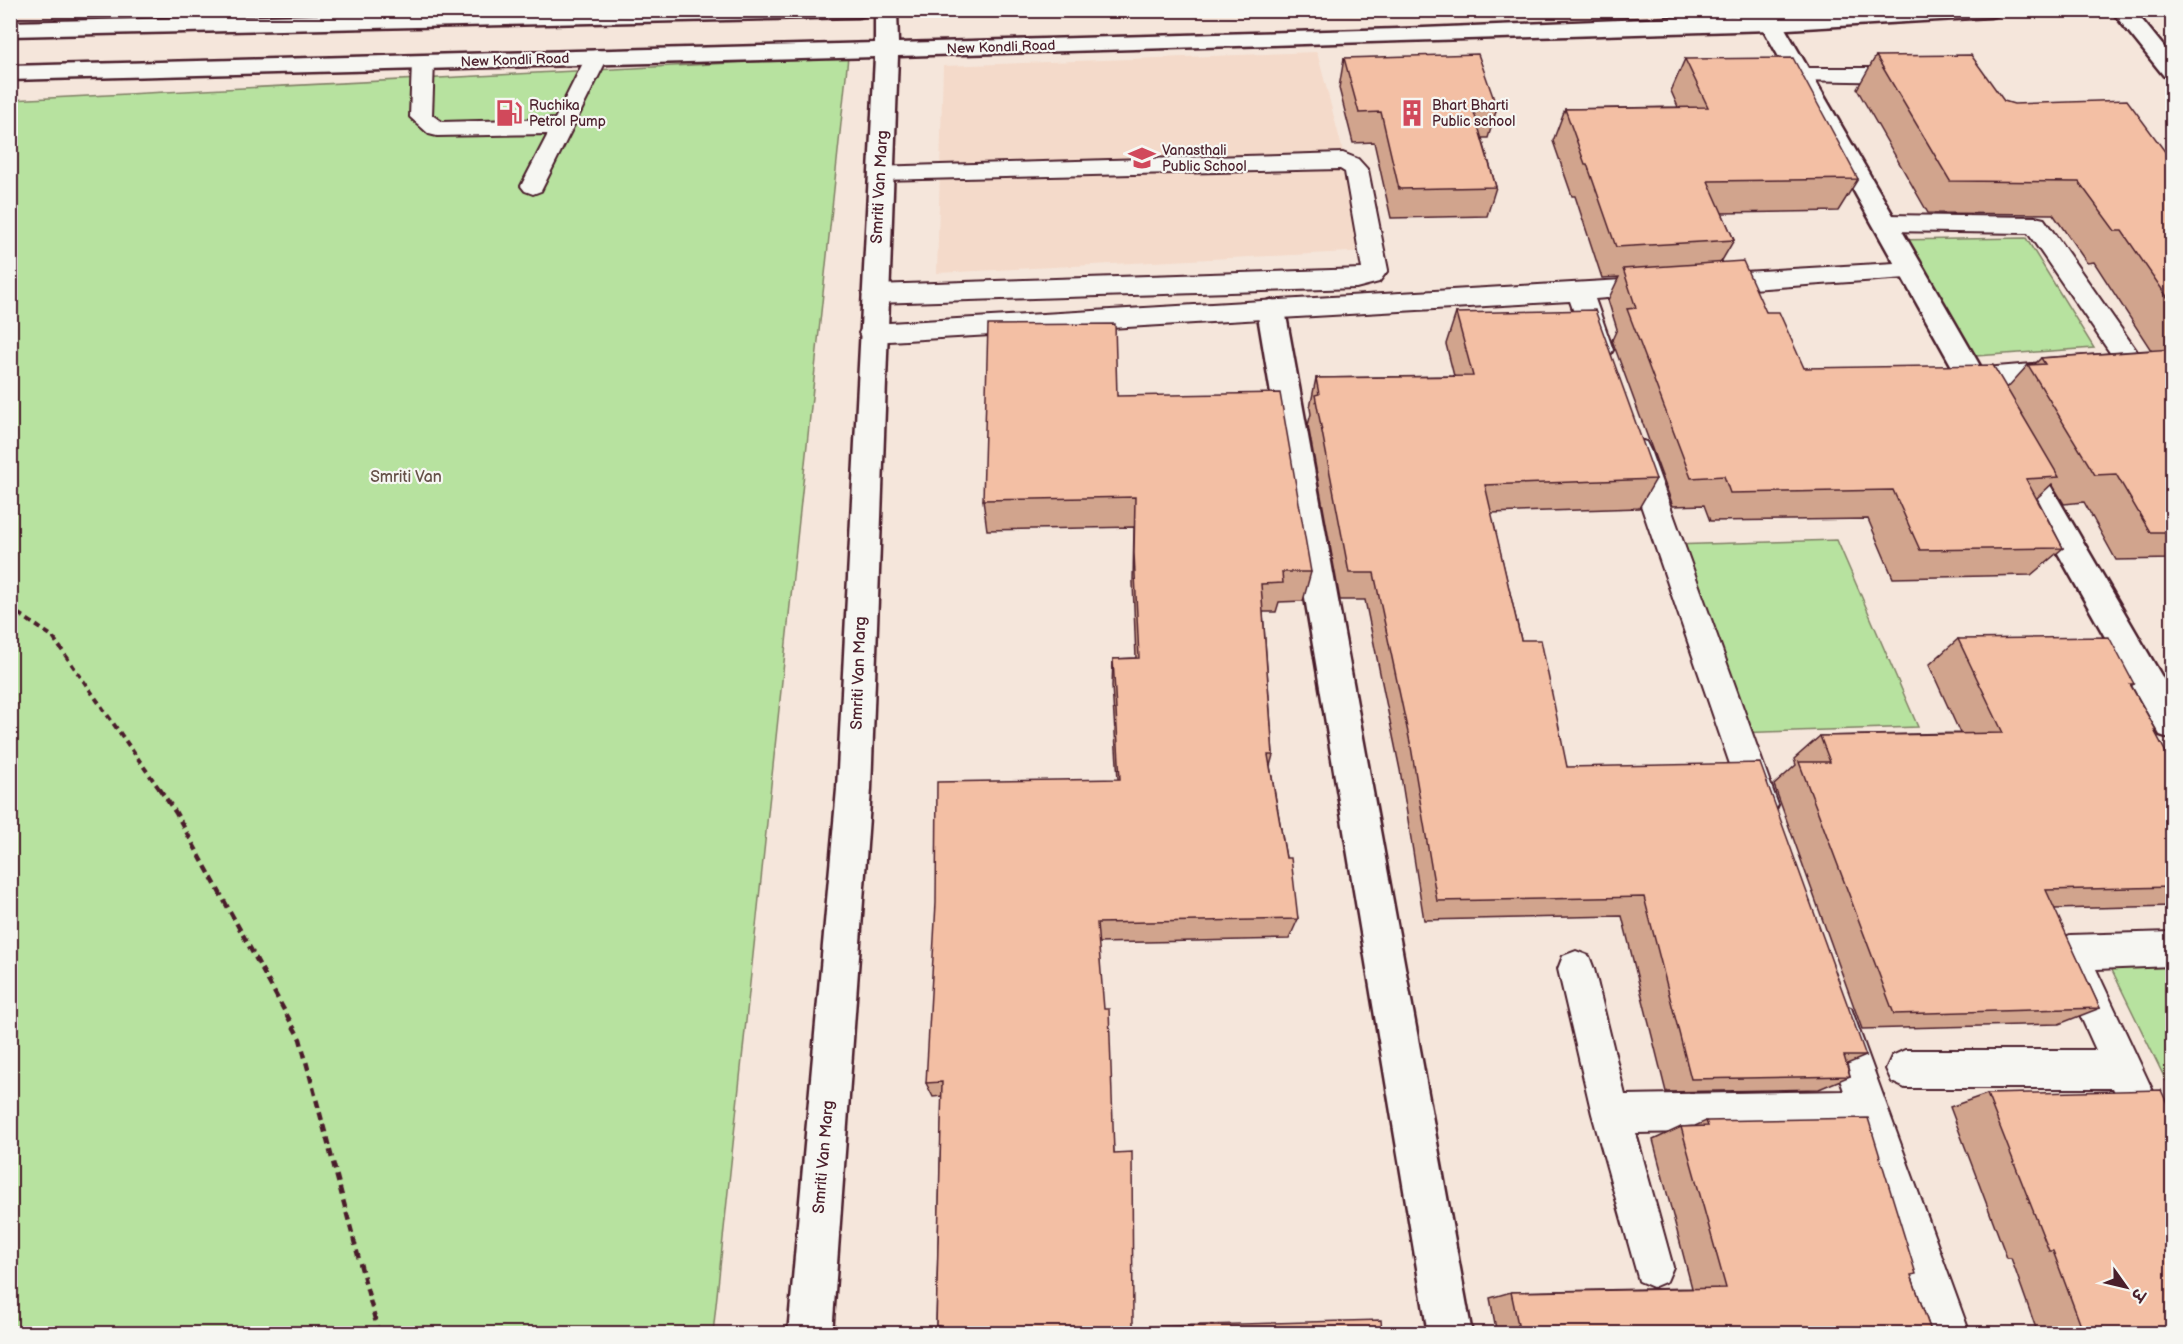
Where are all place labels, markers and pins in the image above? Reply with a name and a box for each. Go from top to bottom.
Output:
place label: Ruchika Petrol Pump [529,97,606,130]
place label: Bhart Bharti Public school [1432,97,1515,130]
fuel station icon: Ruchika Petrol Pump [494,98,524,128]
building icon: Bhart Bharti Public school [1397,98,1427,128]
place label: Vanasthali Public School [1162,142,1247,175]
school or university icon: Vanasthali Public School [1127,143,1157,173]

